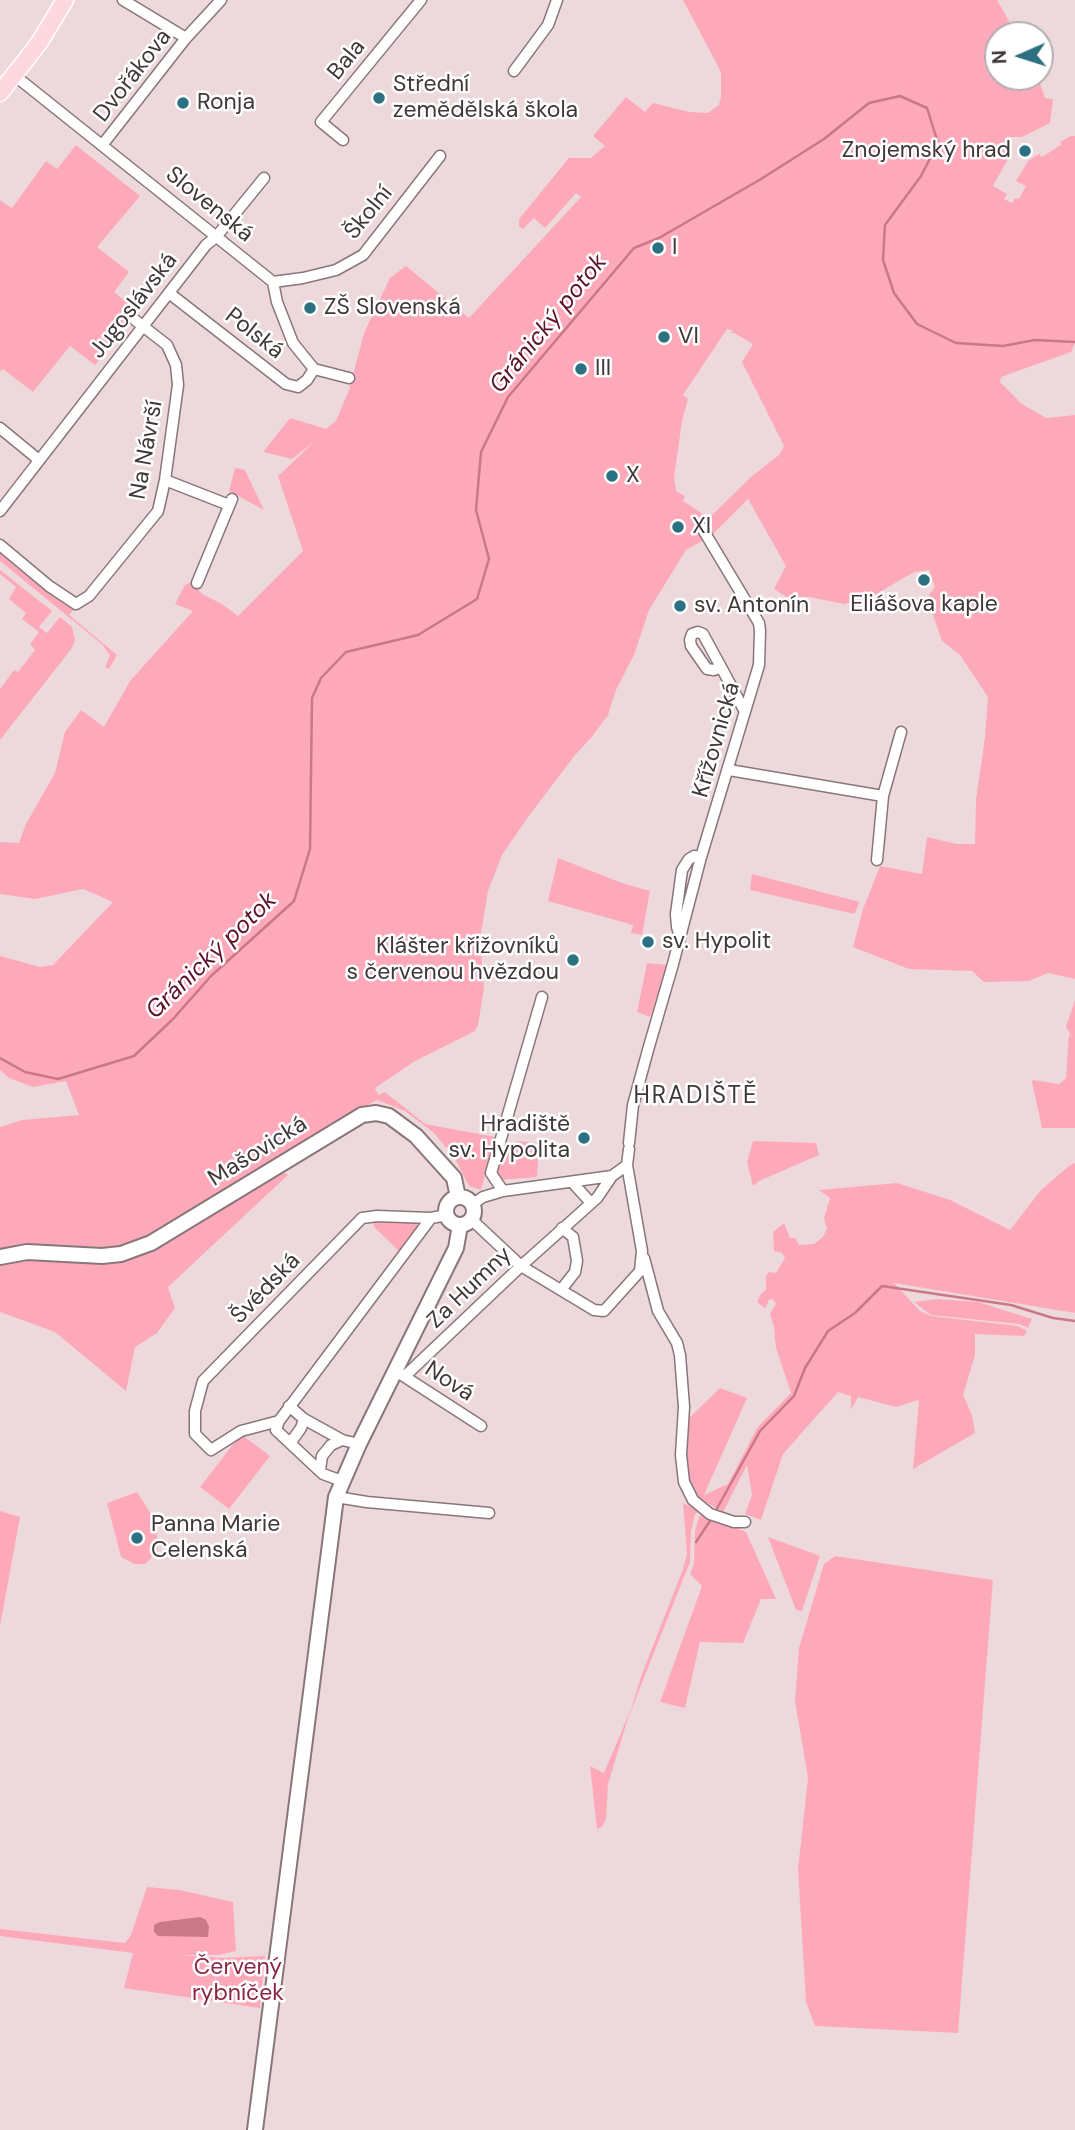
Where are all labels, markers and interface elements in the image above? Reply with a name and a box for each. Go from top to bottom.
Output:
north arrow [984,21,1054,91]
street label: Dvořákova [88,24,178,128]
street label: Bala [322,34,372,86]
text: N [987,49,1012,65]
place label: Střední zemědělská škola [393,71,578,125]
place label: Ronja [197,89,255,117]
marker: Střední zemědělská škola [371,90,387,106]
marker: Ronja [175,95,191,111]
place label: Znojemský hrad [842,137,1011,165]
marker: Znojemský hrad [1017,143,1033,159]
street label: Slovenská [160,161,258,249]
street label: Školní [339,181,399,245]
place label: I [672,234,677,262]
marker: I [650,240,666,256]
street label: Jugoslávská [84,248,184,364]
water label: Gránický potok [484,249,614,399]
place label: ZŠ Slovenská [324,294,461,322]
marker: ZŠ Slovenská [302,300,318,316]
street label: Polská [219,303,289,365]
place label: VI [678,323,699,351]
marker: VI [656,329,672,345]
place label: III [595,355,611,383]
marker: III [573,361,589,377]
street label: Na Návrší [125,398,169,502]
place label: X [626,462,640,490]
marker: X [604,468,620,484]
place label: XI [692,513,711,541]
marker: XI [670,519,686,535]
marker: Eliášova kaple [916,572,932,588]
place label: Eliášova kaple [850,591,998,619]
place label: sv. Antonín [694,592,809,620]
marker: sv. Antonín [672,598,688,614]
street label: Křížovnická [687,679,747,801]
water label: Gránický potok [141,886,283,1026]
place label: sv. Hypolit [662,928,771,956]
place label: Klášter křižovníků s červenou hvězdou [346,933,559,987]
marker: sv. Hypolit [640,934,656,950]
marker: Klášter křižovníků s červenou hvězdou [565,952,581,968]
district label: HRADIŠTĚ [634,1083,758,1111]
street label: Mašovická [204,1111,312,1193]
place label: Hradiště sv. Hypolita [449,1111,570,1165]
marker: Hradiště sv. Hypolita [576,1130,592,1146]
street label: Za Humny [422,1241,518,1335]
street label: Švédská [226,1248,306,1330]
street label: Nová [419,1356,479,1408]
place label: Panna Marie Celenská [151,1511,280,1565]
marker: Panna Marie Celenská [129,1530,145,1546]
park label: Červený rybníček [192,1954,284,2008]

